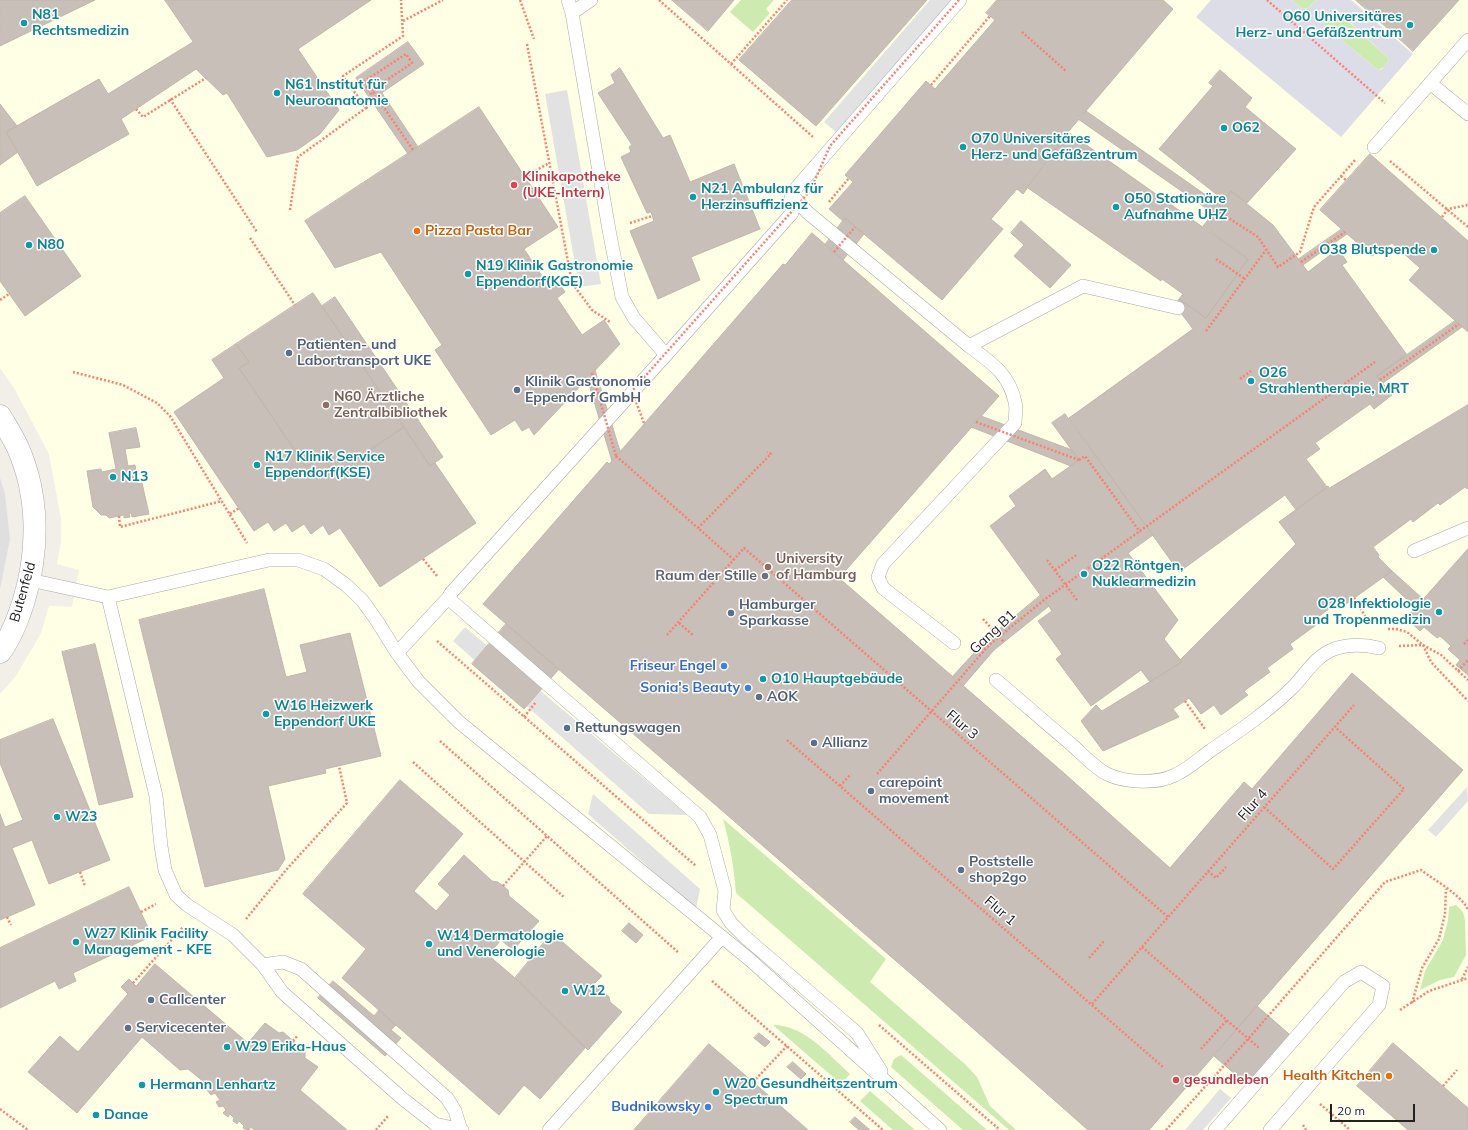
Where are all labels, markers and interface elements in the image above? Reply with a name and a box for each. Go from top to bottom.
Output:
place label: N81 Rechtsmedizin [32,7,129,40]
place label: O60 Universitäres Herz- und Gefäßzentrum [1235,9,1402,42]
marker: N81 Rechtsmedizin [19,18,29,28]
marker: O60 Universitäres Herz- und Gefäßzentrum [1405,20,1415,30]
place label: N61 Institut für Neuroanatomie [285,77,389,110]
marker: N61 Institut für Neuroanatomie [272,88,282,98]
place label: O62 [1232,120,1260,136]
marker: O62 [1219,123,1229,133]
place label: O70 Universitäres Herz- und Gefäßzentrum [971,131,1138,164]
marker: O70 Universitäres Herz- und Gefäßzentrum [958,142,968,152]
place label: Klinikapotheke (UKE-Intern) [522,169,621,202]
marker: Klinikapotheke (UKE-Intern) [509,180,519,190]
place label: N21 Ambulanz für Herzinsuffizienz [701,181,823,214]
place label: O50 Stationäre Aufnahme UHZ [1124,191,1227,224]
marker: N21 Ambulanz für Herzinsuffizienz [688,192,698,202]
marker: O50 Stationäre Aufnahme UHZ [1111,202,1121,212]
place label: Pizza Pasta Bar [425,223,531,239]
marker: Pizza Pasta Bar [412,226,422,236]
place label: N80 [37,237,64,253]
marker: N80 [24,240,34,250]
place label: O38 Blutspende [1319,242,1426,258]
marker: O38 Blutspende [1429,245,1439,255]
place label: N19 Klinik Gastronomie Eppendorf(KGE) [476,258,633,290]
marker: N19 Klinik Gastronomie Eppendorf(KGE) [463,269,473,279]
place label: Patienten- und Labortransport UKE [297,337,431,370]
marker: Patienten- und Labortransport UKE [284,348,294,358]
place label: O26 Strahlentherapie, MRT [1259,365,1409,398]
place label: Klinik Gastronomie Eppendorf GmbH [525,374,651,406]
marker: O26 Strahlentherapie, MRT [1246,376,1256,386]
marker: Klinik Gastronomie Eppendorf GmbH [512,385,522,395]
place label: N60 Ärztliche Zentralbibliothek [334,389,447,422]
marker: N60 Ärztliche Zentralbibliothek [321,400,331,410]
place label: N17 Klinik Service Eppendorf(KSE) [265,449,385,482]
marker: N17 Klinik Service Eppendorf(KSE) [252,460,262,470]
place label: N13 [121,469,148,485]
marker: N13 [108,472,118,482]
place label: University of Hamburg [776,551,856,584]
place label: O22 Röntgen, Nuklearmedizin [1092,558,1196,590]
street label: Butenfeld [6,560,40,624]
marker: University of Hamburg [763,562,773,572]
place label: Raum der Stille [655,568,757,584]
marker: O22 Röntgen, Nuklearmedizin [1079,569,1089,579]
marker: Raum der Stille [760,571,770,581]
place label: O28 Infektiologie und Tropenmedizin [1304,596,1431,628]
place label: Hamburger Sparkasse [739,597,815,630]
street label: Gang B1 [966,606,1020,658]
marker: O28 Infektiologie und Tropenmedizin [1434,607,1444,617]
marker: Hamburger Sparkasse [726,608,736,618]
place label: Friseur Engel [630,658,716,674]
marker: Friseur Engel [719,661,729,671]
place label: O10 Hauptgebäude [771,671,903,687]
marker: O10 Hauptgebäude [758,674,768,684]
place label: Sonia's Beauty [640,680,740,696]
marker: Sonia's Beauty [743,683,753,693]
place label: AOK [767,689,798,705]
marker: AOK [754,692,764,702]
place label: W16 Heizwerk Eppendorf UKE [274,698,376,730]
street label: Flur 3 [943,707,981,743]
marker: W16 Heizwerk Eppendorf UKE [261,709,271,719]
place label: Rettungswagen [575,720,681,736]
marker: Rettungswagen [562,723,572,733]
place label: Allianz [822,735,868,751]
marker: Allianz [809,738,819,748]
place label: carepoint movement [879,775,949,808]
marker: carepoint movement [866,786,876,796]
street label: Flur 4 [1235,786,1271,824]
place label: W23 [65,809,97,825]
marker: W23 [52,812,62,822]
place label: Poststelle shop2go [969,854,1033,886]
marker: Poststelle shop2go [956,865,966,875]
street label: Flur 1 [981,893,1019,929]
place label: W27 Klinik Facility Management - KFE [84,926,212,958]
place label: W14 Dermatologie und Venerologie [437,928,564,960]
marker: W27 Klinik Facility Management - KFE [71,937,81,947]
marker: W14 Dermatologie und Venerologie [424,939,434,949]
place label: W12 [573,983,605,999]
marker: W12 [560,986,570,996]
place label: Callcenter [159,992,226,1008]
marker: Callcenter [146,995,156,1005]
place label: Servicecenter [136,1020,226,1036]
marker: Servicecenter [123,1023,133,1033]
place label: W29 Erika-Haus [235,1039,346,1055]
marker: W29 Erika-Haus [222,1042,232,1052]
place label: Health Kitchen [1283,1068,1381,1084]
marker: Health Kitchen [1384,1071,1394,1081]
place label: gesundleben [1184,1072,1269,1088]
marker: gesundleben [1171,1075,1181,1085]
place label: W20 Gesundheitszentrum Spectrum [724,1076,898,1108]
place label: Hermann Lenhartz [150,1077,276,1093]
marker: Hermann Lenhartz [137,1080,147,1090]
marker: W20 Gesundheitszentrum Spectrum [711,1087,721,1097]
scale bar [1332,1096,1417,1122]
place label: Budnikowsky [611,1099,700,1115]
marker: Budnikowsky [703,1102,713,1112]
text: 20 m [1337,1103,1365,1118]
place label: Danae [104,1107,148,1123]
marker: Danae [91,1110,101,1120]

